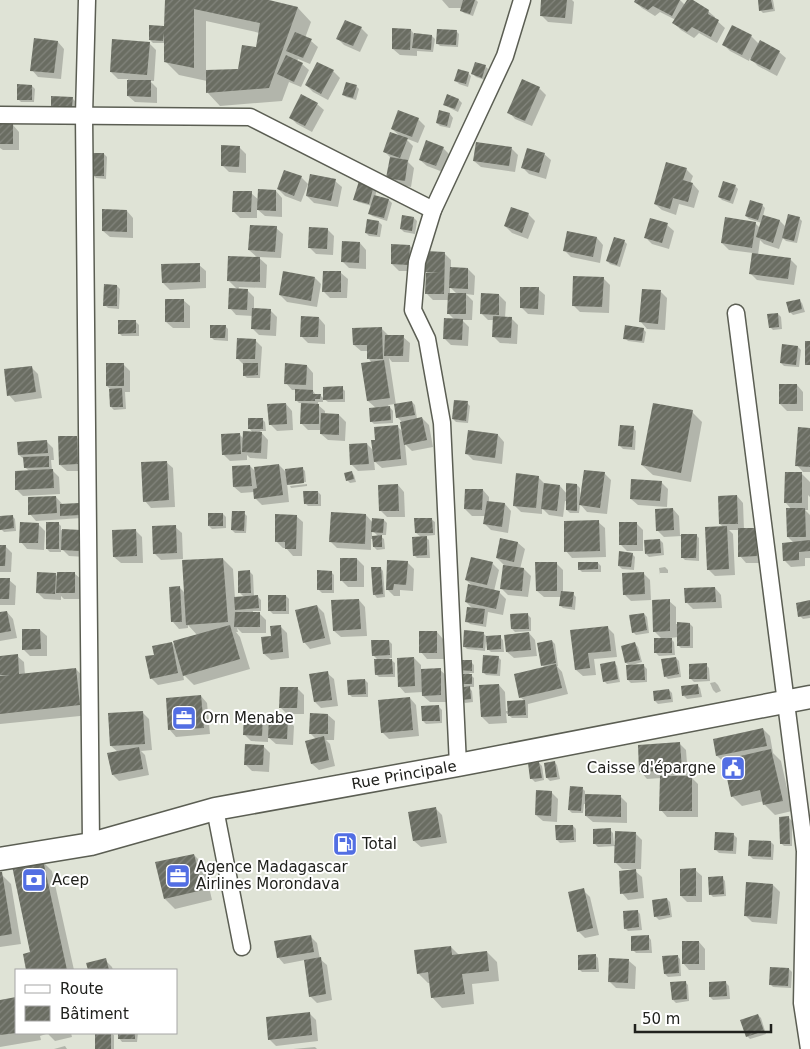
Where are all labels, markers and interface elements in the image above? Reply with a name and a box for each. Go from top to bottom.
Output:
office icon: Orn Menabe [171,705,197,731]
place label: Orn Menabe [202,709,294,727]
public building icon: Caisse d'épargne [720,755,746,781]
street label: Rue Principale [350,757,458,793]
place label: Caisse d'épargne [587,759,716,777]
fuel station icon: Total [332,831,358,857]
place label: Total [361,835,397,853]
place label: Agence Madagascar Airlines Morondava [196,858,349,893]
office icon: Agence Madagascar Airlines Morondava [165,863,191,889]
bank icon: Acep [21,867,47,893]
place label: Acep [52,871,89,889]
legend [15,969,178,1034]
text: Route [60,980,104,998]
scale bar [635,1002,771,1034]
text: Bâtiment [60,1005,129,1023]
text: 50 m [642,1010,680,1028]

